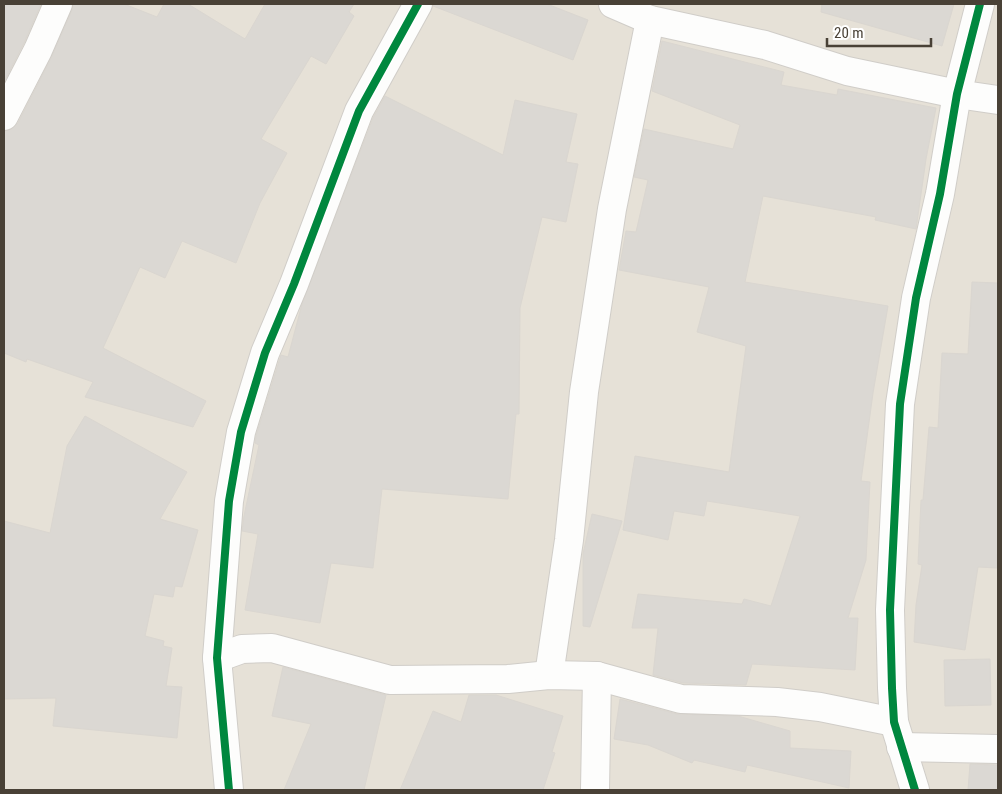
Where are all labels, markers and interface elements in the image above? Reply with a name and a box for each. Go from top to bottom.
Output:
scale bar [827,15,931,47]
text: 20 m [834,24,864,42]

